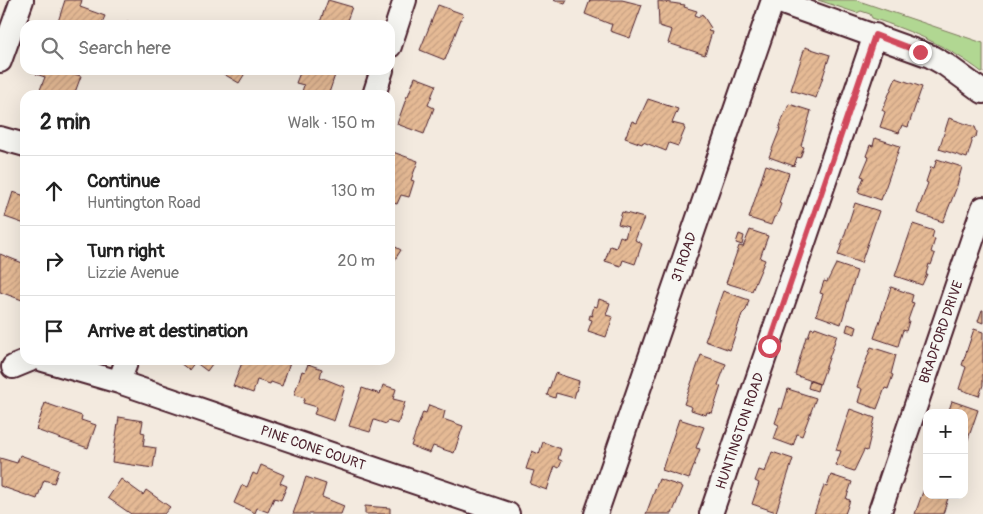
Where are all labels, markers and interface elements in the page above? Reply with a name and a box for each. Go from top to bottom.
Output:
search box [20,20,395,75]
icon: search [38,34,66,62]
text: Search here [78,36,171,60]
route end [909,41,932,64]
text: 2 min [40,109,90,136]
text: Walk · 150 m [288,113,375,133]
text: Continue [87,169,160,193]
icon: ahead [40,177,68,205]
text: 130 m [331,181,375,201]
text: Huntington Road [87,193,201,213]
street label: 31 ROAD [668,230,700,284]
text: Turn right [87,239,165,263]
icon: right [40,247,68,275]
text: 20 m [337,251,375,271]
text: Lizzie Avenue [87,263,179,283]
street label: BRADFORD DRIVE [915,278,967,386]
icon: arrive [40,317,68,345]
text: Arrive at destination [87,319,248,343]
route start [758,335,781,358]
street label: HUNTINGTON ROAD [712,370,768,491]
map controls [923,409,968,499]
button: + [923,409,968,454]
street label: PINE CONE COURT [258,422,368,474]
button: − [923,454,968,499]

